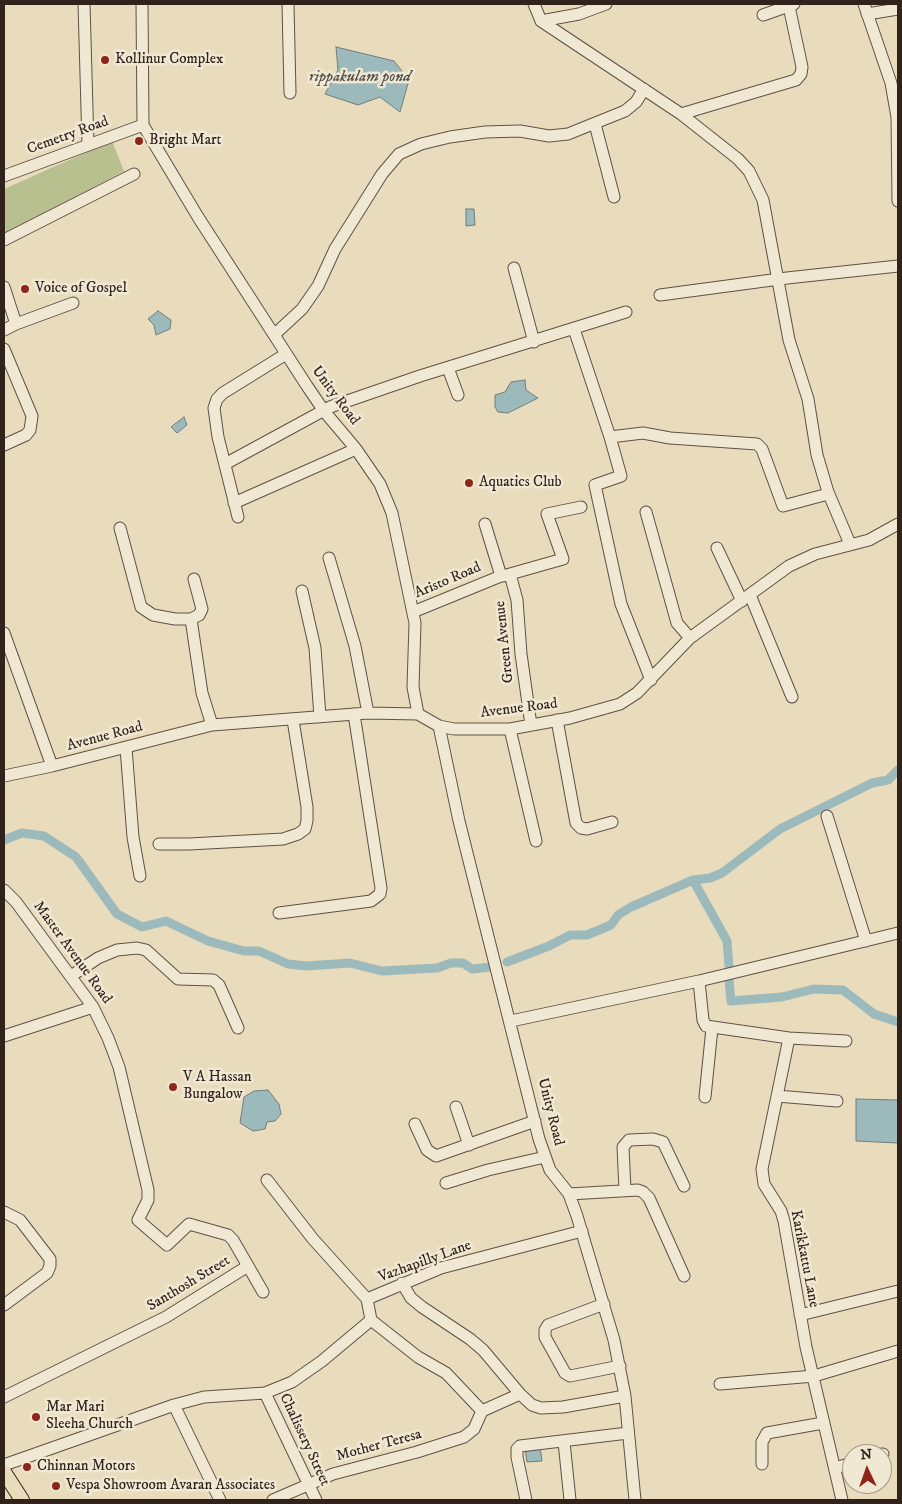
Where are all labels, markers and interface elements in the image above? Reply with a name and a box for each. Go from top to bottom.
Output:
place label: Kollinur Complex [115,51,223,69]
marker: Kollinur Complex [99,54,111,66]
water label: rippakulam pond [309,68,411,88]
street label: Cemetry Road [25,113,111,159]
place label: Bright Mart [149,132,221,150]
marker: Bright Mart [133,135,145,147]
place label: Voice of Gospel [35,280,127,298]
marker: Voice of Gospel [19,283,31,295]
street label: Unity Road [307,363,363,429]
place label: Aquatics Club [479,474,562,492]
marker: Aquatics Club [463,477,475,489]
street label: Aristo Road [412,559,484,603]
street label: Green Avenue [492,600,518,684]
street label: Avenue Road [479,695,559,723]
street label: Avenue Road [65,718,145,756]
street label: Master Avenue Road [29,898,115,1008]
place label: V A Hassan Bungalow [183,1069,252,1104]
street label: Unity Road [533,1076,567,1148]
marker: V A Hassan Bungalow [167,1081,179,1093]
street label: Karikkattu Lane [786,1209,822,1309]
street label: Vazhapilly Lane [376,1237,474,1287]
street label: Santhosh Street [144,1252,234,1316]
street label: Chalissery Street [275,1391,333,1489]
place label: Mar Mari Sleeha Church [46,1399,133,1434]
marker: Mar Mari Sleeha Church [30,1411,42,1423]
street label: Mother Teresa [334,1426,424,1466]
north arrow [842,1444,892,1494]
text: N [860,1446,872,1464]
place label: Chinnan Motors [37,1458,135,1476]
marker: Chinnan Motors [21,1461,33,1473]
place label: Vespa Showroom Avaran Associates [66,1477,275,1495]
marker: Vespa Showroom Avaran Associates [50,1480,62,1492]

